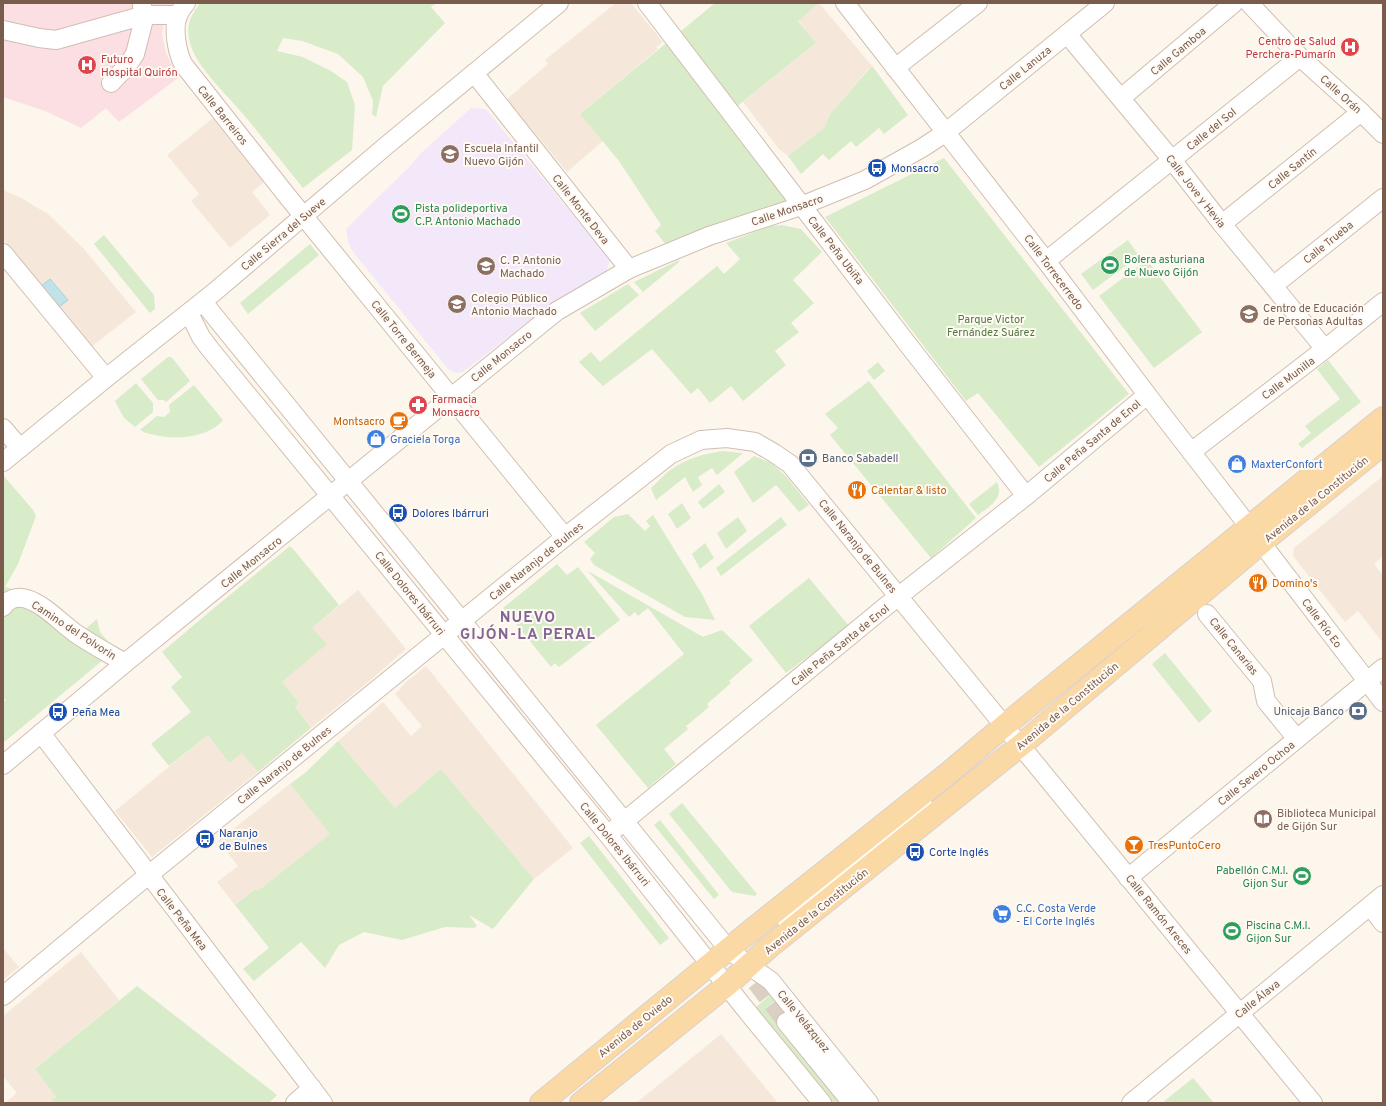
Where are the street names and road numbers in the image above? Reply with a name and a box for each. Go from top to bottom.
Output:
street label: Calle Gamboa [1148,24,1210,79]
street label: Calle Lanuza [997,43,1055,94]
street label: Calle Orán [1317,72,1364,117]
street label: Calle Barreiros [194,83,250,148]
street label: Calle del Sol [1184,105,1239,154]
street label: Calle Santín [1265,145,1320,193]
street label: Calle Jove y Hevia [1162,152,1228,231]
street label: Calle Monte Deva [549,172,612,248]
street label: Calle Monsacro [750,192,825,230]
street label: Calle Sierra del Sueve [238,195,329,274]
street label: Calle Peña Ubiña [804,214,866,288]
street label: Calle Trueba [1301,218,1357,267]
street label: Calle Torrecerredo [1020,232,1086,313]
street label: Calle Torre Bermeja [367,298,439,382]
street label: Calle Monsacro [468,328,535,386]
street label: Calle Munilla [1259,354,1318,403]
street label: Calle Peña Santa de Enol [1041,397,1144,486]
street label: Avenida de la Constitución [1262,453,1372,546]
street label: Calle Naranjo de Bulnes [815,497,899,596]
street label: Calle Naranjo de Bulnes [487,520,586,604]
street label: Calle Monsacro [218,534,285,592]
street label: Calle Dolores Ibárruri [371,549,447,638]
street label: Calle Río Eo [1298,596,1344,651]
street label: Camino del Polvorin [28,598,119,664]
street label: Calle Peña Santa de Enol [789,602,893,690]
street label: Calle Canarias [1206,615,1261,678]
street label: Avenida de la Constitución [1013,660,1122,754]
street label: Calle Naranjo de Bulnes [235,724,334,808]
street label: Calle Severo Ochoa [1215,738,1298,809]
street label: Calle Dolores Ibárruri [576,800,652,889]
street label: Avenida de la Constitución [762,865,872,958]
street label: Calle Ramón Areces [1122,872,1195,957]
street label: Calle Peña Mea [153,886,210,954]
street label: Calle Álava [1232,976,1283,1022]
street label: Calle Velázquez [774,987,833,1056]
street label: Avenida de Oviedo [596,993,676,1061]

